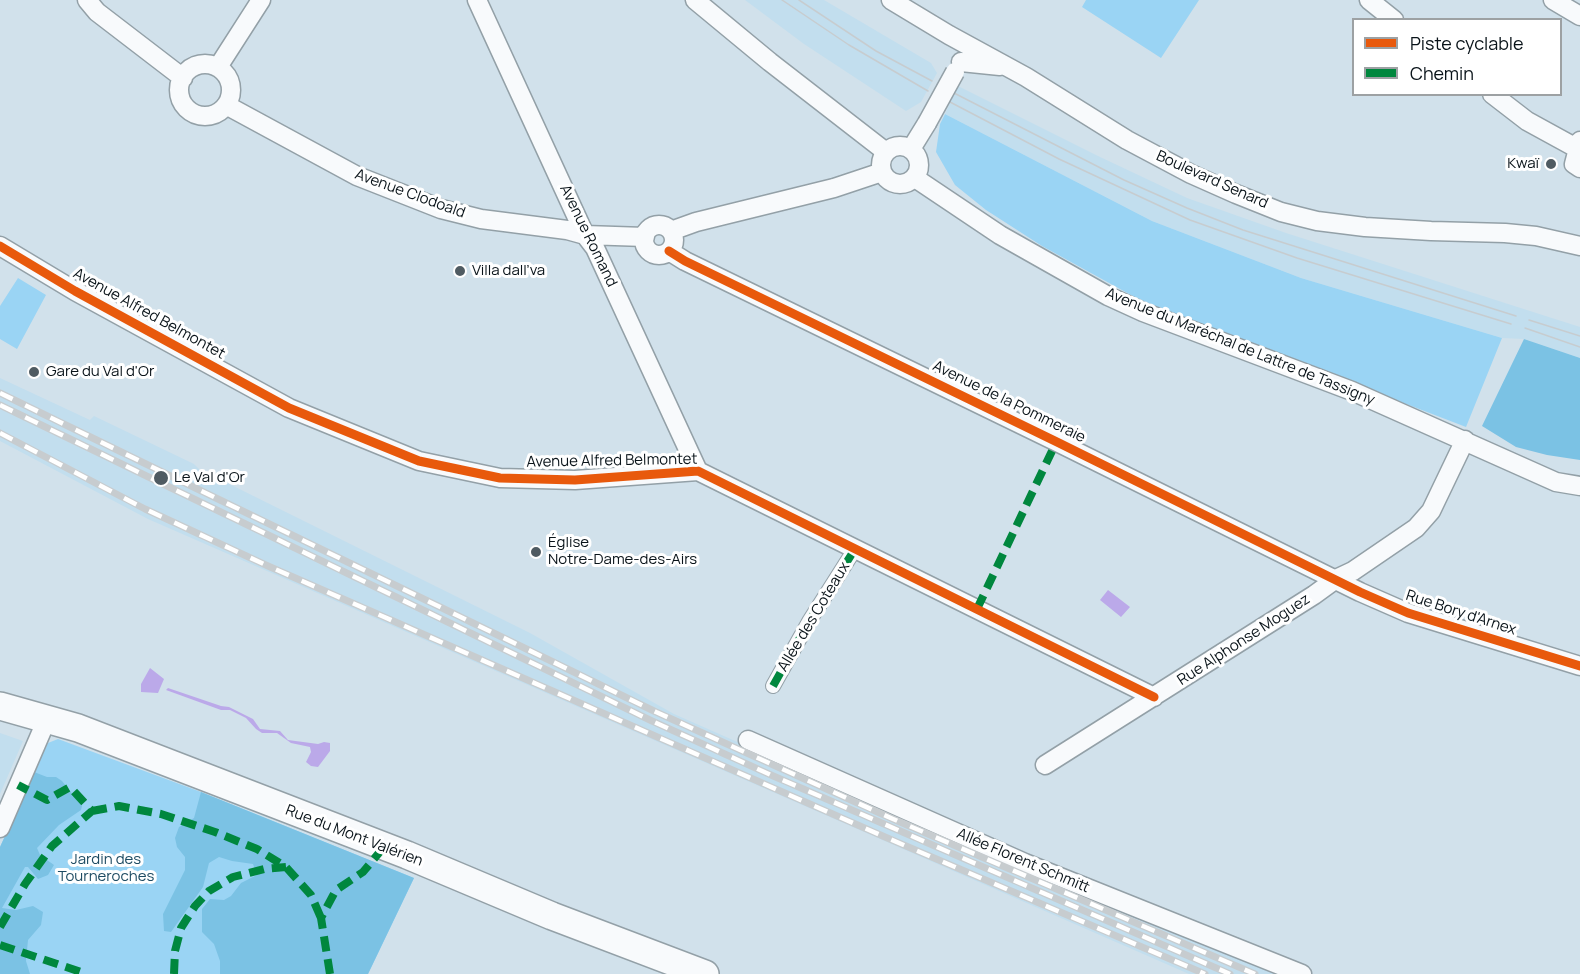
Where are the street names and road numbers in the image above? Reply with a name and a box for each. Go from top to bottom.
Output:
street label: Boulevard Senard [1153,147,1271,213]
street label: Avenue Clodoald [352,166,468,222]
street label: Avenue Romand [555,182,621,290]
street label: Avenue Alfred Belmontet [70,265,228,363]
street label: Avenue du Maréchal de Lattre de Tassigny [1103,285,1377,409]
street label: Avenue de la Pommeraie [930,357,1088,447]
street label: Avenue Alfred Belmontet [526,451,698,471]
street label: Allée des Coteaux [774,559,854,675]
street label: Rue Bory d'Arnex [1404,587,1518,639]
street label: Rue Alphonse Moguez [1174,590,1314,690]
street label: Rue du Mont Valérien [283,801,425,871]
street label: Allée Florent Schmitt [954,825,1092,897]

